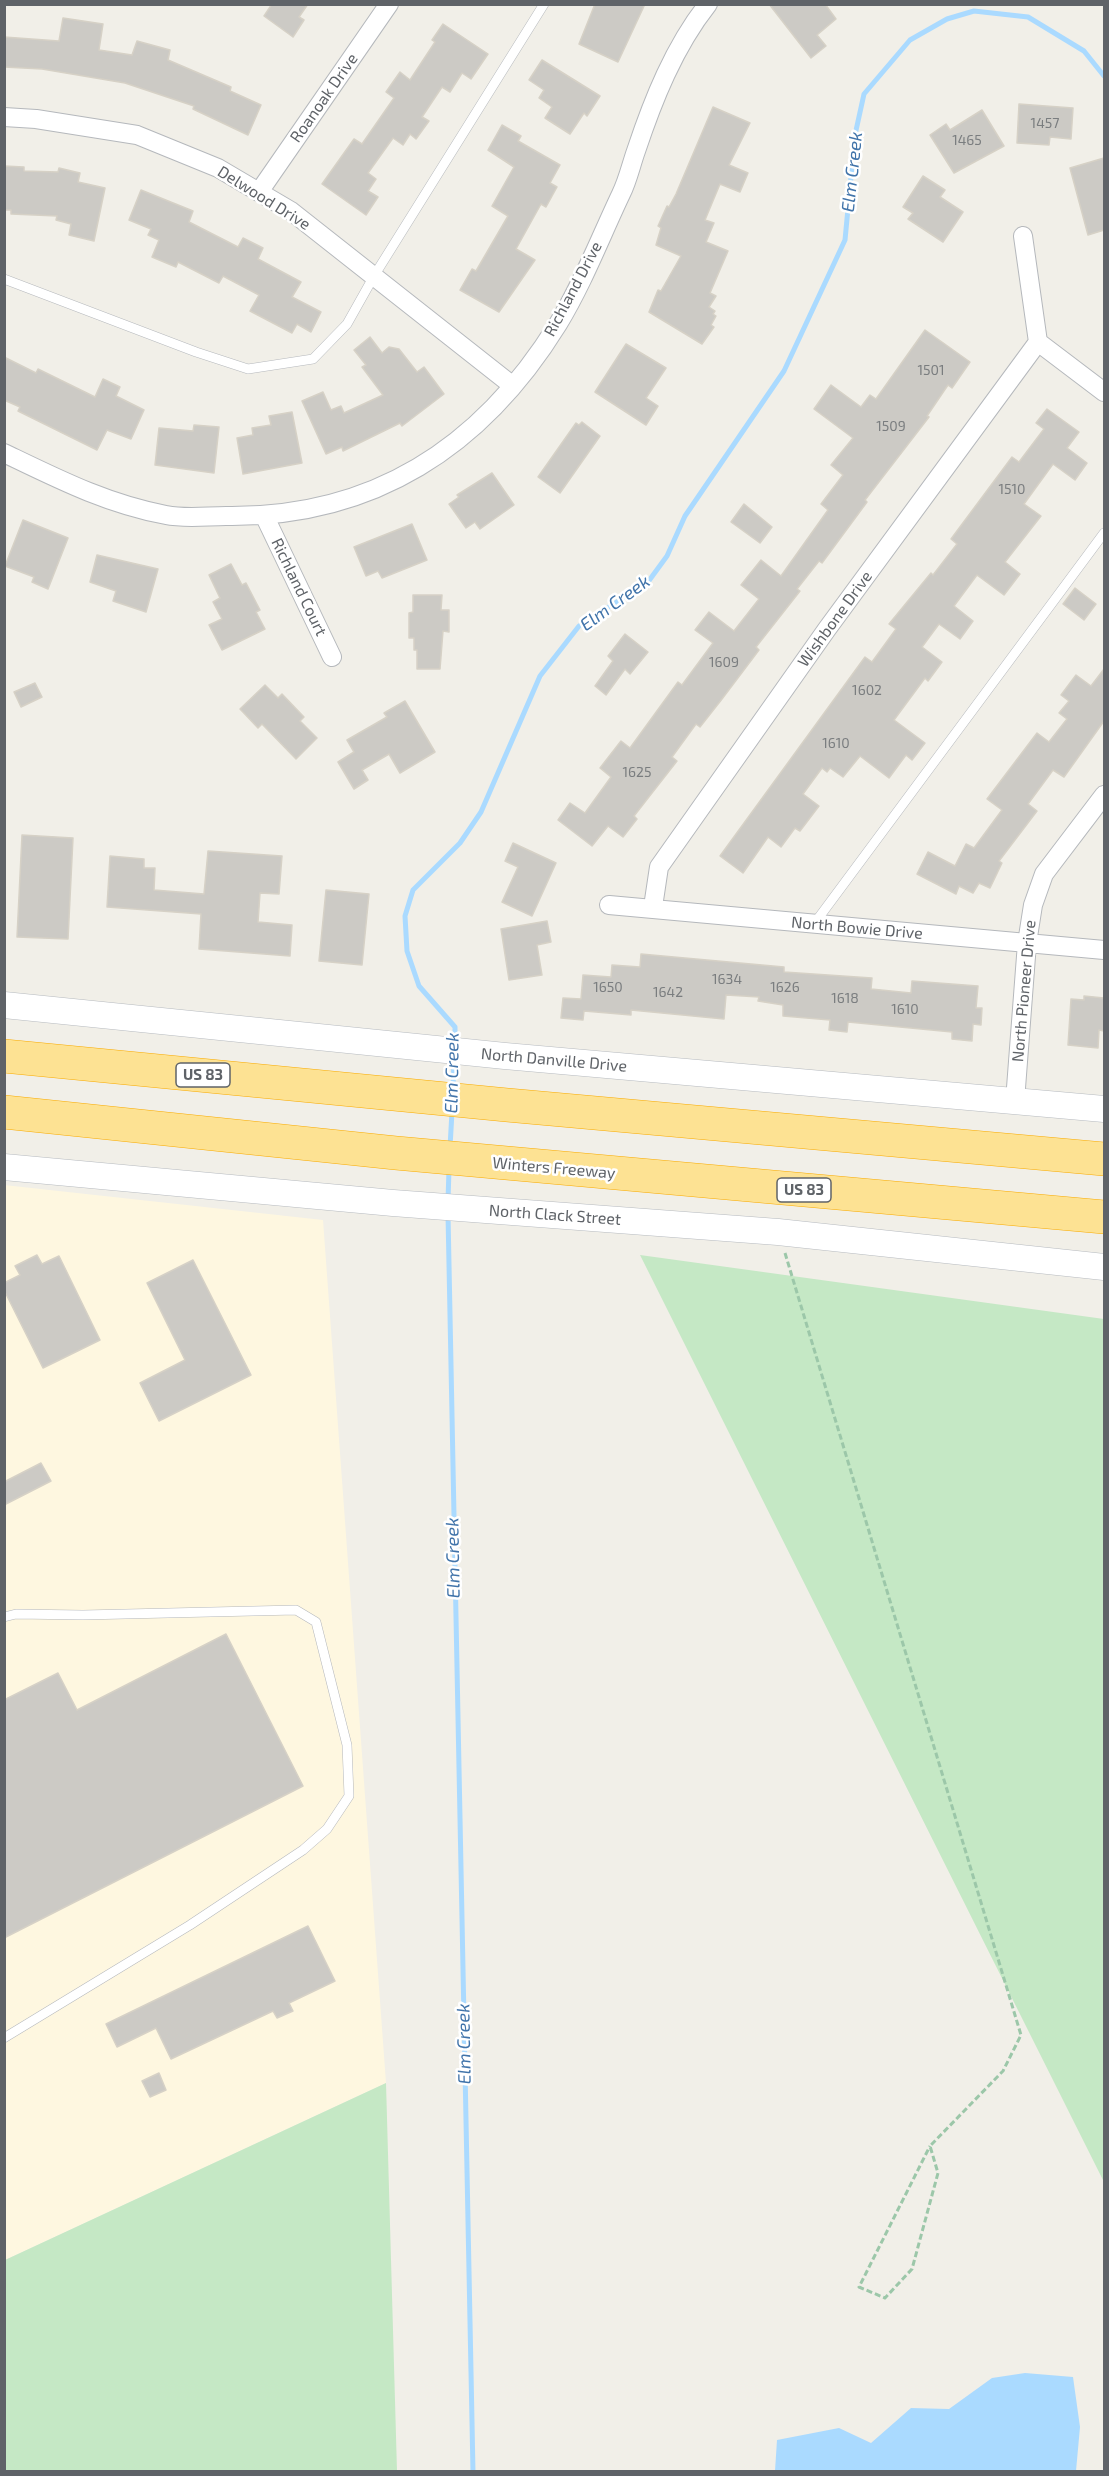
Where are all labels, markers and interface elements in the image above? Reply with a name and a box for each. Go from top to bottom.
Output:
street label: Roanoak Drive [286,50,362,146]
house number: 1457 [1031,115,1059,131]
water label: Elm Creek [837,131,867,213]
house number: 1465 [952,132,982,148]
street label: Delwood Drive [214,162,314,234]
street label: Richland Drive [540,238,606,340]
house number: 1501 [917,362,945,378]
house number: 1509 [876,418,906,434]
house number: 1510 [998,481,1026,497]
street label: Richland Court [267,535,331,639]
street label: Wishbone Drive [794,567,876,671]
water label: Elm Creek [576,570,654,636]
house number: 1609 [709,654,739,670]
house number: 1602 [852,682,882,698]
house number: 1610 [822,735,850,751]
house number: 1625 [623,764,651,780]
street label: North Bowie Drive [790,913,924,943]
street label: North Pioneer Drive [1008,919,1040,1063]
house number: 1634 [712,971,742,987]
house number: 1650 [593,979,623,995]
house number: 1626 [770,979,800,995]
house number: 1642 [653,984,683,1000]
house number: 1618 [831,990,859,1006]
house number: 1610 [891,1001,919,1017]
water label: Elm Creek [440,1032,464,1114]
street label: North Danville Drive [480,1044,628,1076]
road number: US 83 [176,1063,230,1087]
street label: Winters Freeway [492,1153,616,1183]
road number: US 83 [777,1178,831,1202]
street label: North Clack Street [488,1201,622,1229]
water label: Elm Creek [441,1517,465,1599]
water label: Elm Creek [452,2003,476,2085]

